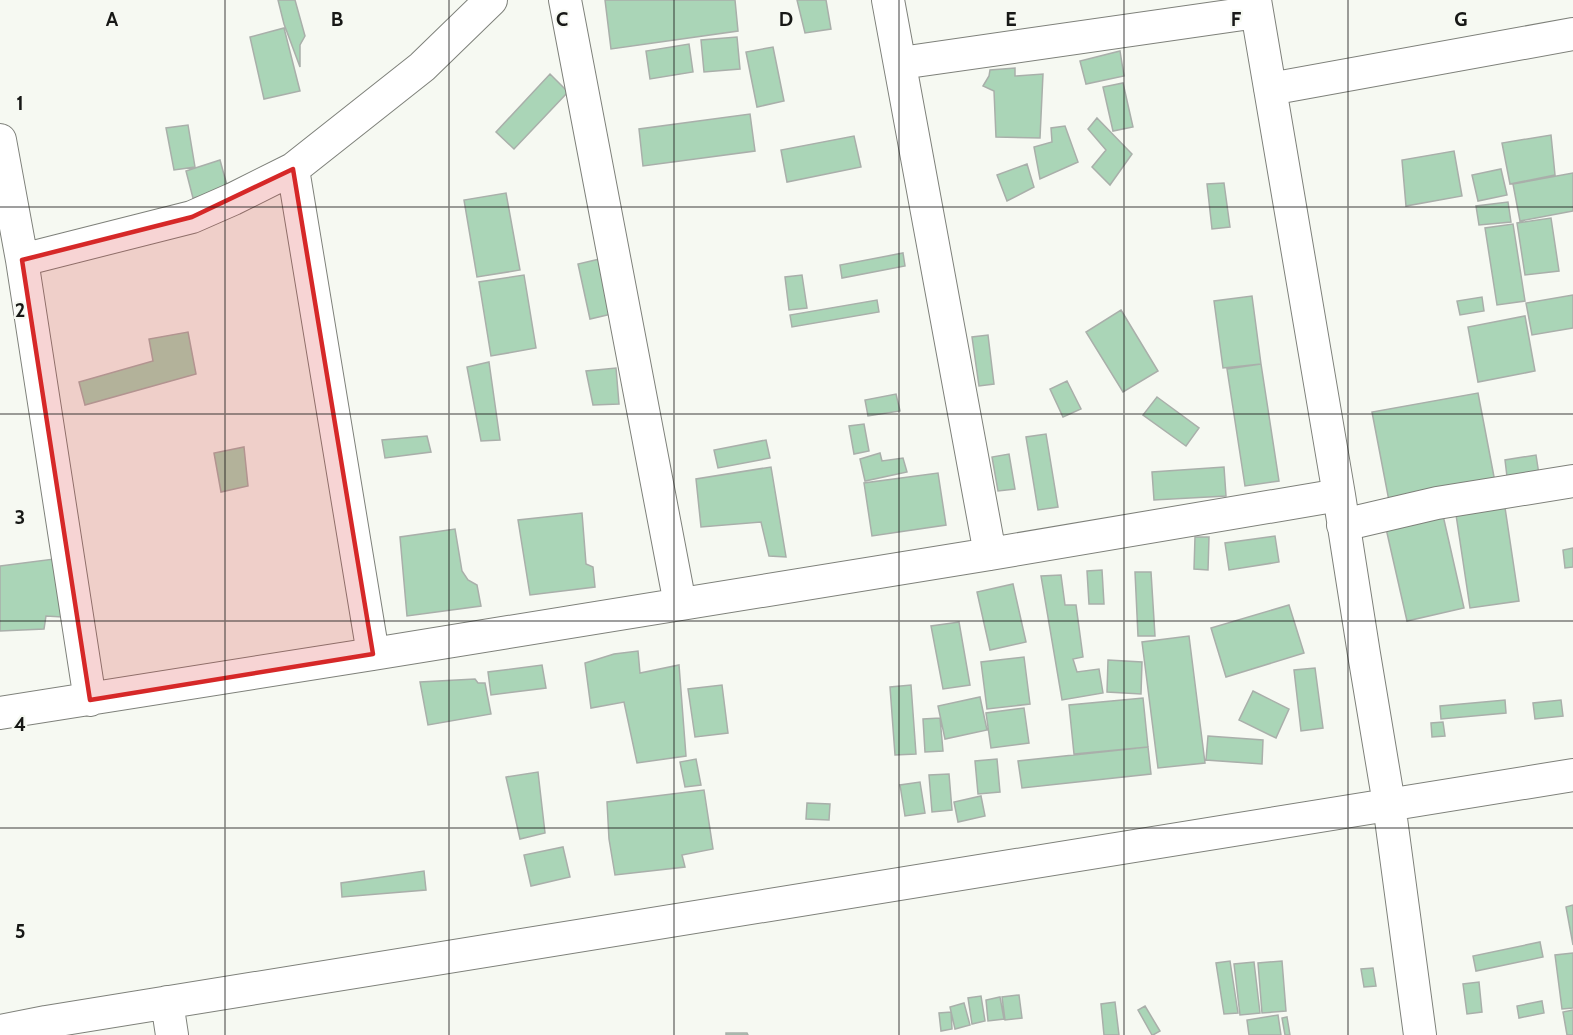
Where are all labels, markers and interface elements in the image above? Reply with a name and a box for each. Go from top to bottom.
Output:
text: A [106,7,119,31]
text: B [331,7,343,31]
text: C [556,7,568,31]
text: D [779,7,793,31]
text: E [1005,7,1017,31]
text: F [1231,7,1242,31]
text: G [1454,7,1468,31]
text: 1 [16,91,24,115]
text: 2 [15,298,25,322]
text: 3 [15,505,25,529]
text: 4 [14,712,26,736]
text: 5 [15,919,25,943]

